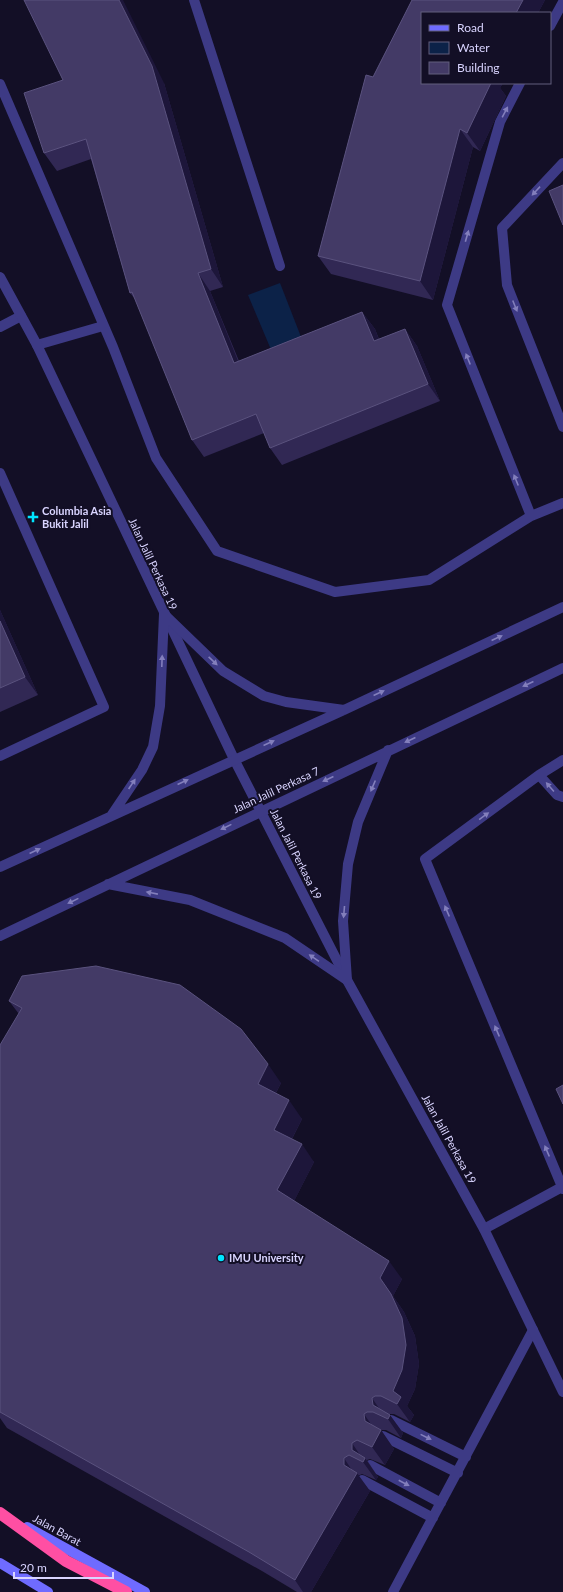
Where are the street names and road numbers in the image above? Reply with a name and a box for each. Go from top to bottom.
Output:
street label: Jalan Jalil Perkasa 19 [126,516,181,612]
street label: Jalan Jalil Perkasa 7 [231,764,321,815]
street label: Jalan Jalil Perkasa 19 [268,806,325,901]
street label: Jalan Jalil Perkasa 19 [419,1092,479,1186]
street label: Jalan Barat [31,1511,83,1548]

